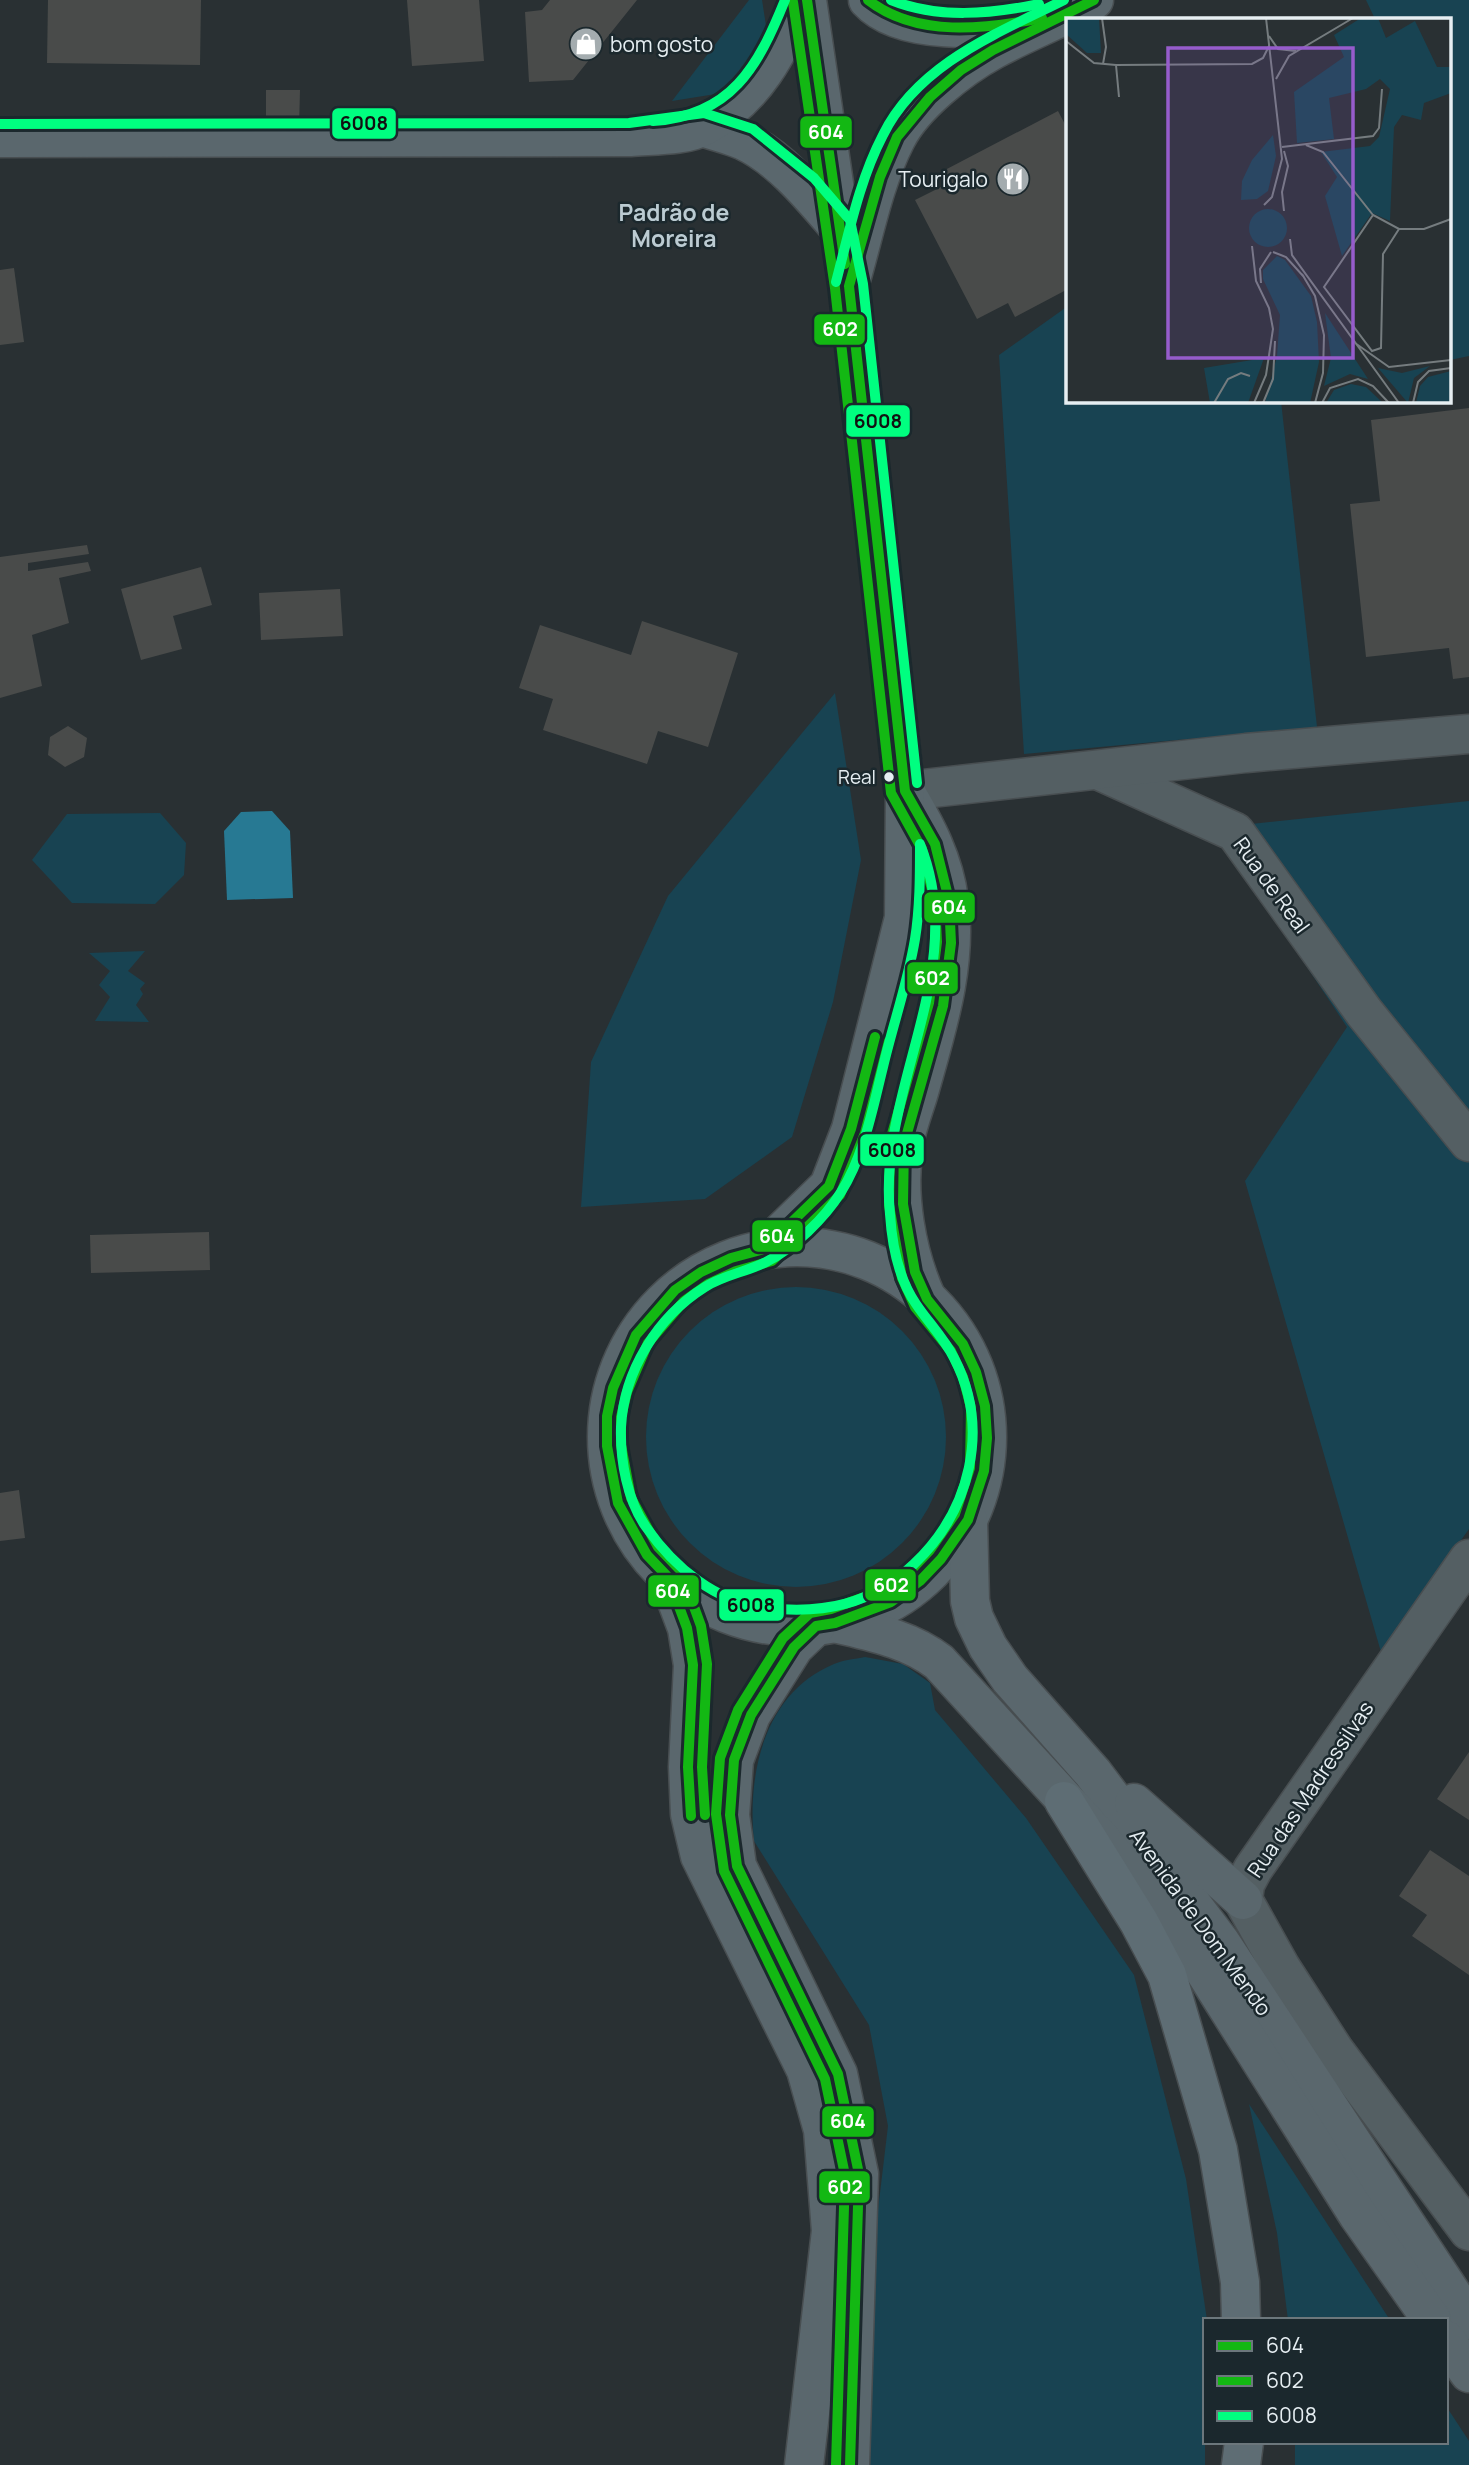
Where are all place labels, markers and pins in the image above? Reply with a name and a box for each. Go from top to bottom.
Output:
shop icon: bom gosto [567,25,605,63]
place label: bom gosto [610,30,713,58]
restaurant icon: Tourigalo [994,160,1032,198]
place label: Tourigalo [898,165,988,193]
place label: Real [838,764,876,790]
marker: Real [882,770,896,784]

